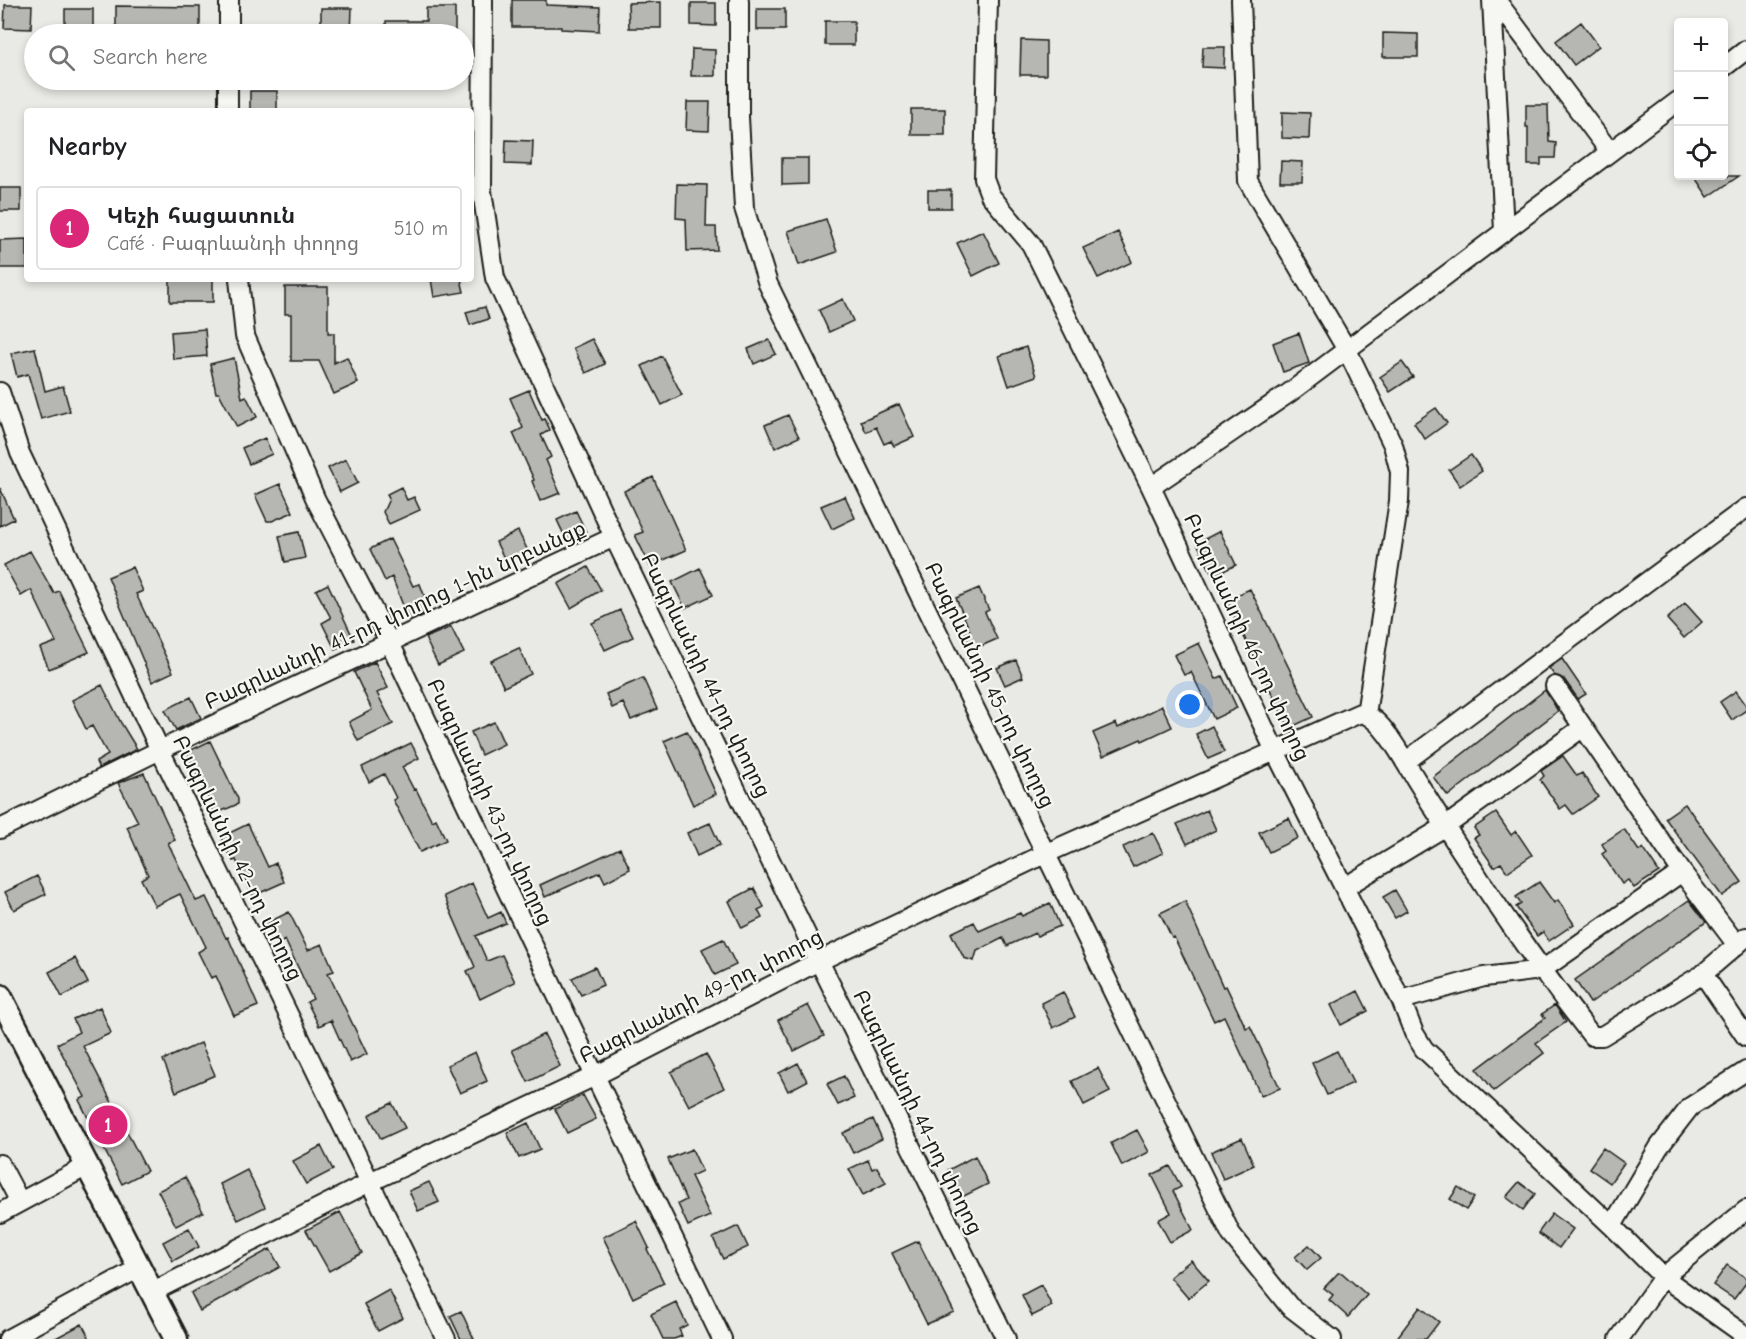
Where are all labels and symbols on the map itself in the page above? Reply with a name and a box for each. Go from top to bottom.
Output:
street label: Բագրևանդի 46-րդ փողոց [1179,509,1315,765]
street label: Բագրևանդի 41-րդ փողոց 1-ին նրբանցք [201,516,589,714]
street label: Բագրևանդի 44-րդ փողոց [636,549,776,801]
street label: Բագրևանդի 45-րդ փողոց [920,558,1060,812]
street label: Բագրևանդի 43-րդ փողոց [422,675,558,929]
your location [1175,690,1204,719]
street label: Բագրևանդի 42-րդ փողոց [168,731,308,985]
street label: Բագրևանդի 49-րդ փողոց [575,924,827,1068]
street label: Բագրևանդի 44-րդ փողոց [848,986,988,1238]
pin: 1 [88,1102,128,1148]

